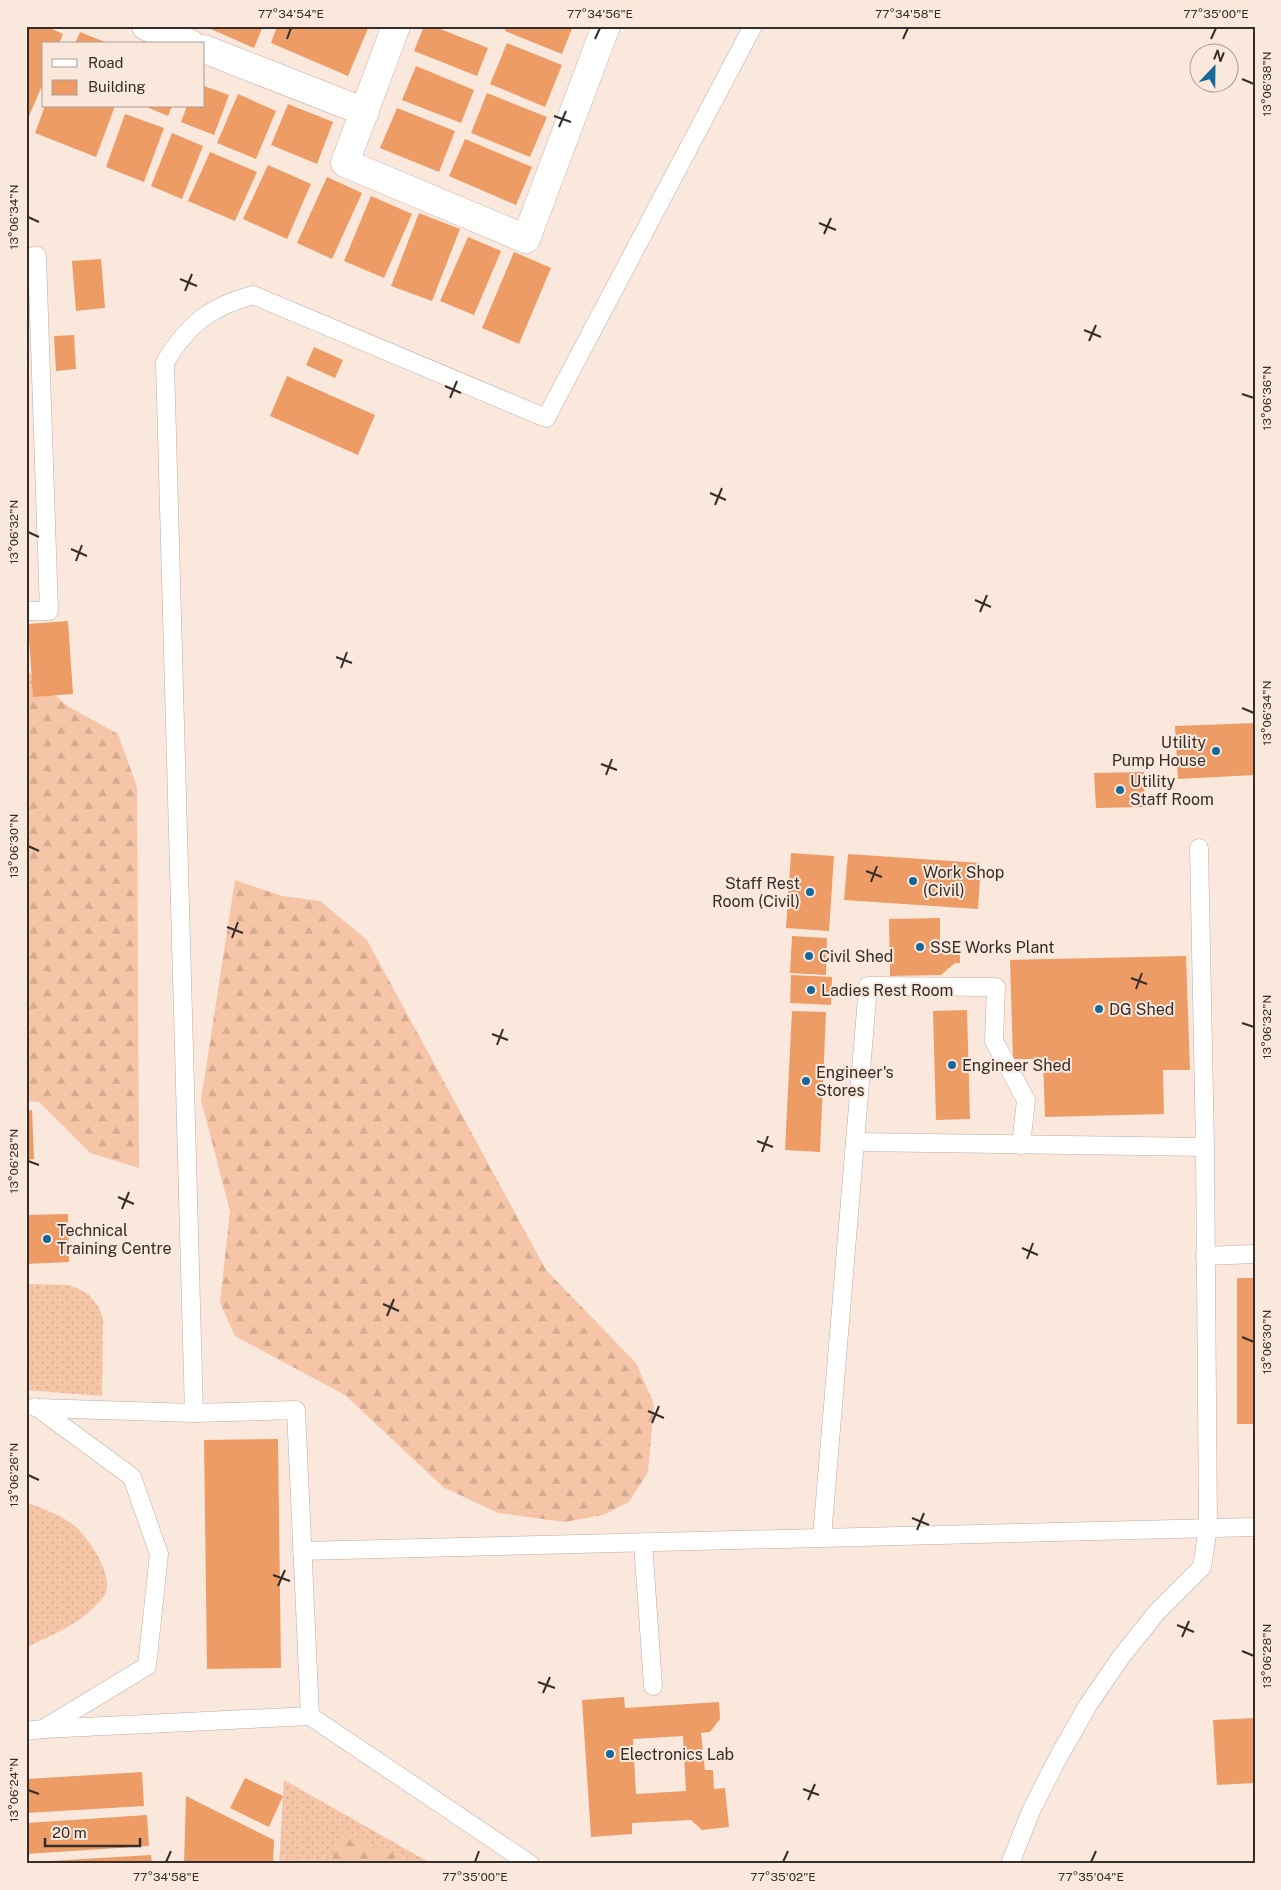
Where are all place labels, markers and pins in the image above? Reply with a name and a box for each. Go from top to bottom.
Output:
place label: Utility Pump House [1112,733,1206,770]
marker: Utility Pump House [1210,745,1222,757]
place label: Utility Staff Room [1130,772,1214,809]
marker: Utility Staff Room [1114,784,1126,796]
place label: Work Shop (Civil) [923,863,1004,900]
place label: Staff Rest Room (Civil) [712,874,800,911]
marker: Work Shop (Civil) [907,875,919,887]
marker: Staff Rest Room (Civil) [804,886,816,898]
place label: SSE Works Plant [930,938,1054,957]
marker: SSE Works Plant [914,941,926,953]
place label: Civil Shed [819,947,893,966]
marker: Civil Shed [803,950,815,962]
place label: Ladies Rest Room [821,981,953,1000]
marker: Ladies Rest Room [805,984,817,996]
place label: DG Shed [1109,1000,1174,1019]
marker: DG Shed [1093,1003,1105,1015]
place label: Engineer Shed [962,1056,1071,1075]
marker: Engineer Shed [946,1059,958,1071]
place label: Engineer's Stores [816,1063,894,1100]
marker: Engineer's Stores [800,1075,812,1087]
place label: Technical Training Centre [57,1221,172,1258]
marker: Technical Training Centre [41,1233,53,1245]
place label: Electronics Lab [620,1745,734,1764]
marker: Electronics Lab [604,1748,616,1760]

